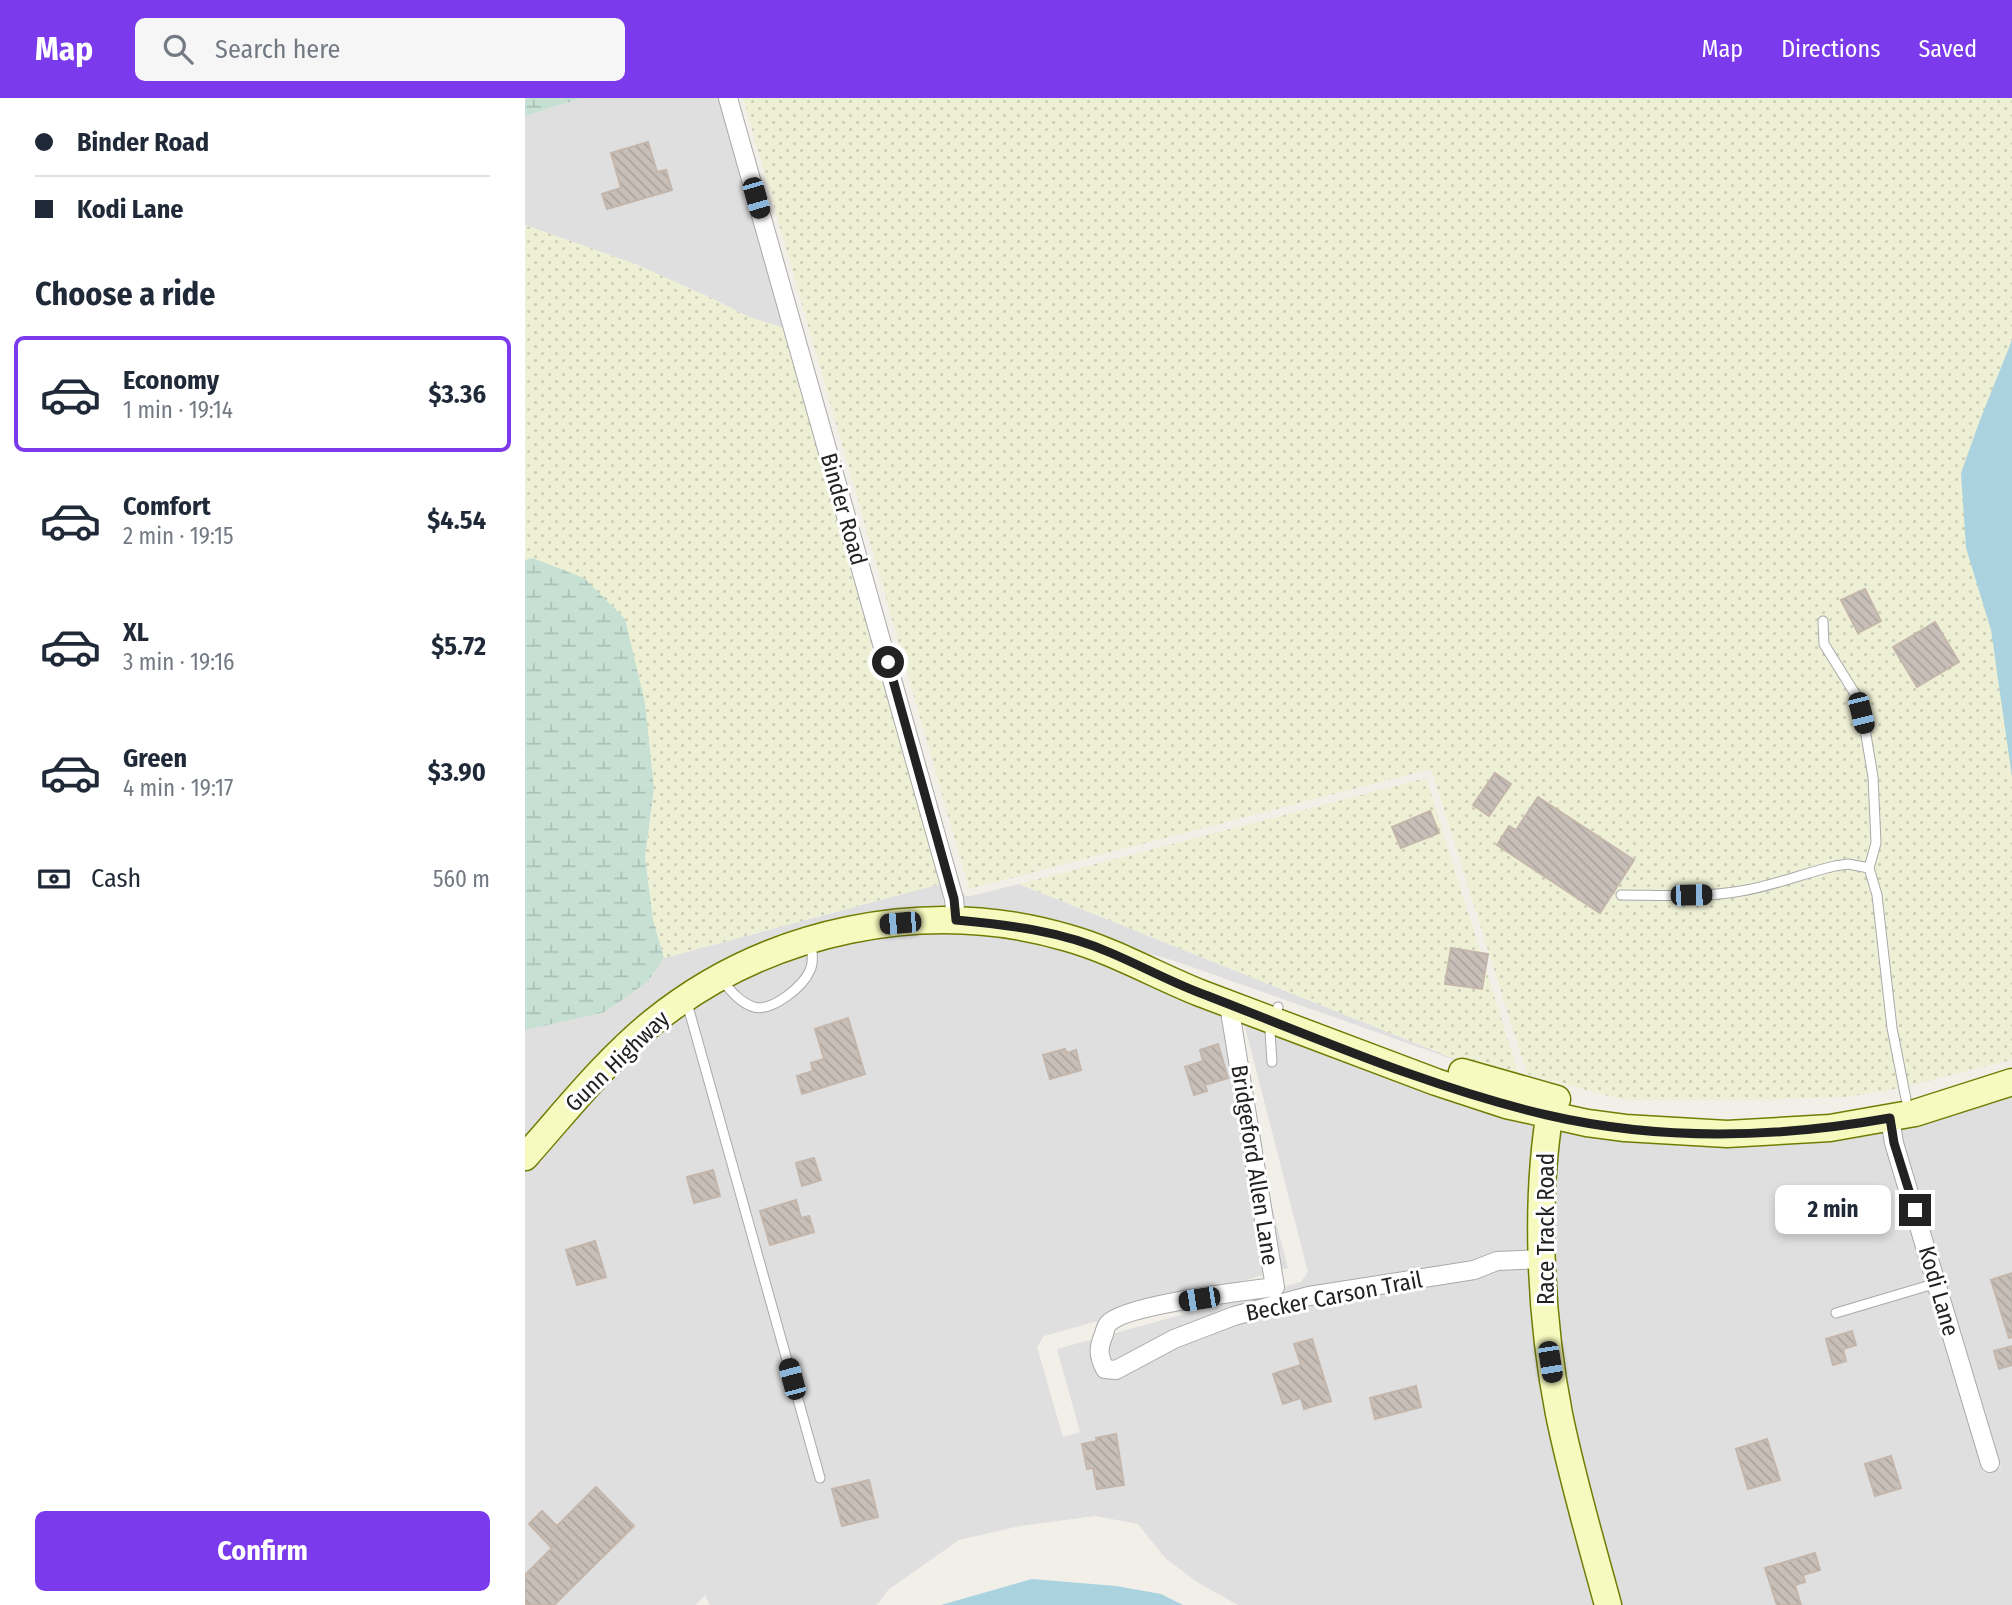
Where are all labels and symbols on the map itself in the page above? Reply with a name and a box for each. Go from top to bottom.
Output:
car [741,175,772,221]
street label: Binder Road [815,450,873,568]
route start [872,646,904,678]
car [1846,690,1877,736]
car [1670,884,1713,906]
car [879,911,922,935]
street label: Gunn Highway [559,1004,675,1117]
street label: Bridgeford Allen Lane [1225,1063,1285,1267]
street label: Race Track Road [1532,1153,1560,1305]
callout: 2 min [1775,1186,1891,1234]
route end [1899,1194,1931,1226]
street label: Kodi Lane [1913,1243,1965,1339]
street label: Becker Carson Trail [1243,1265,1425,1327]
car [1177,1285,1222,1313]
car [1537,1340,1564,1384]
car [777,1356,808,1402]

